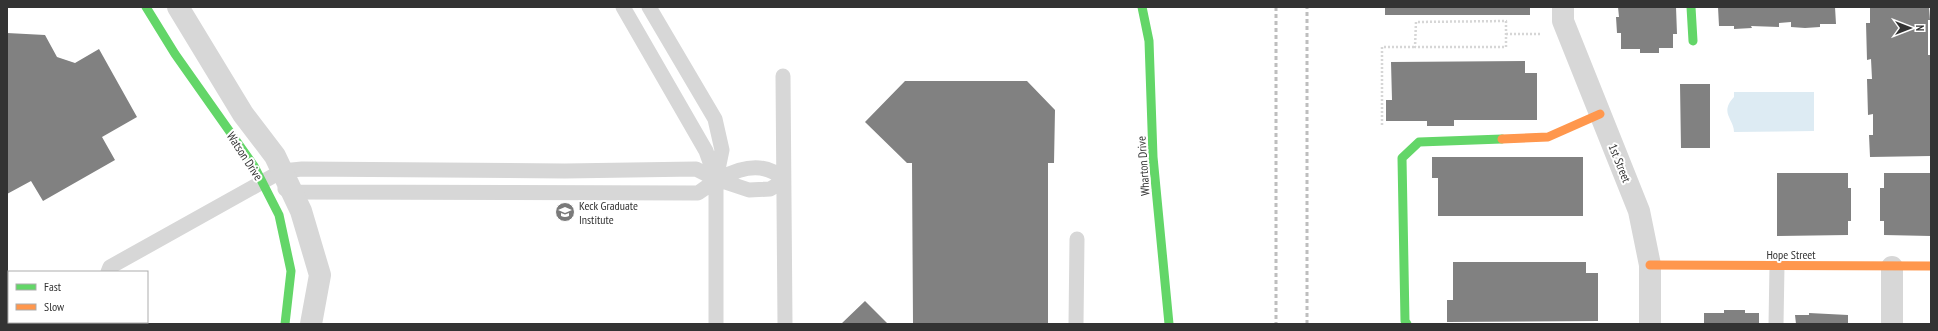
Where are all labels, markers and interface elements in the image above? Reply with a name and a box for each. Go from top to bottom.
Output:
north arrow [1890,8,1930,48]
text: N [1913,25,1927,31]
street label: Watson Drive [224,129,266,183]
street label: Wharton Drive [1133,136,1153,196]
street label: 1st Street [1606,142,1635,185]
place label: Keck Graduate Institute [579,198,638,227]
school or university icon: Keck Graduate Institute [554,201,576,223]
street label: Hope Street [1766,247,1816,262]
legend [8,271,148,323]
text: Fast [44,279,62,294]
text: Slow [44,299,65,314]

